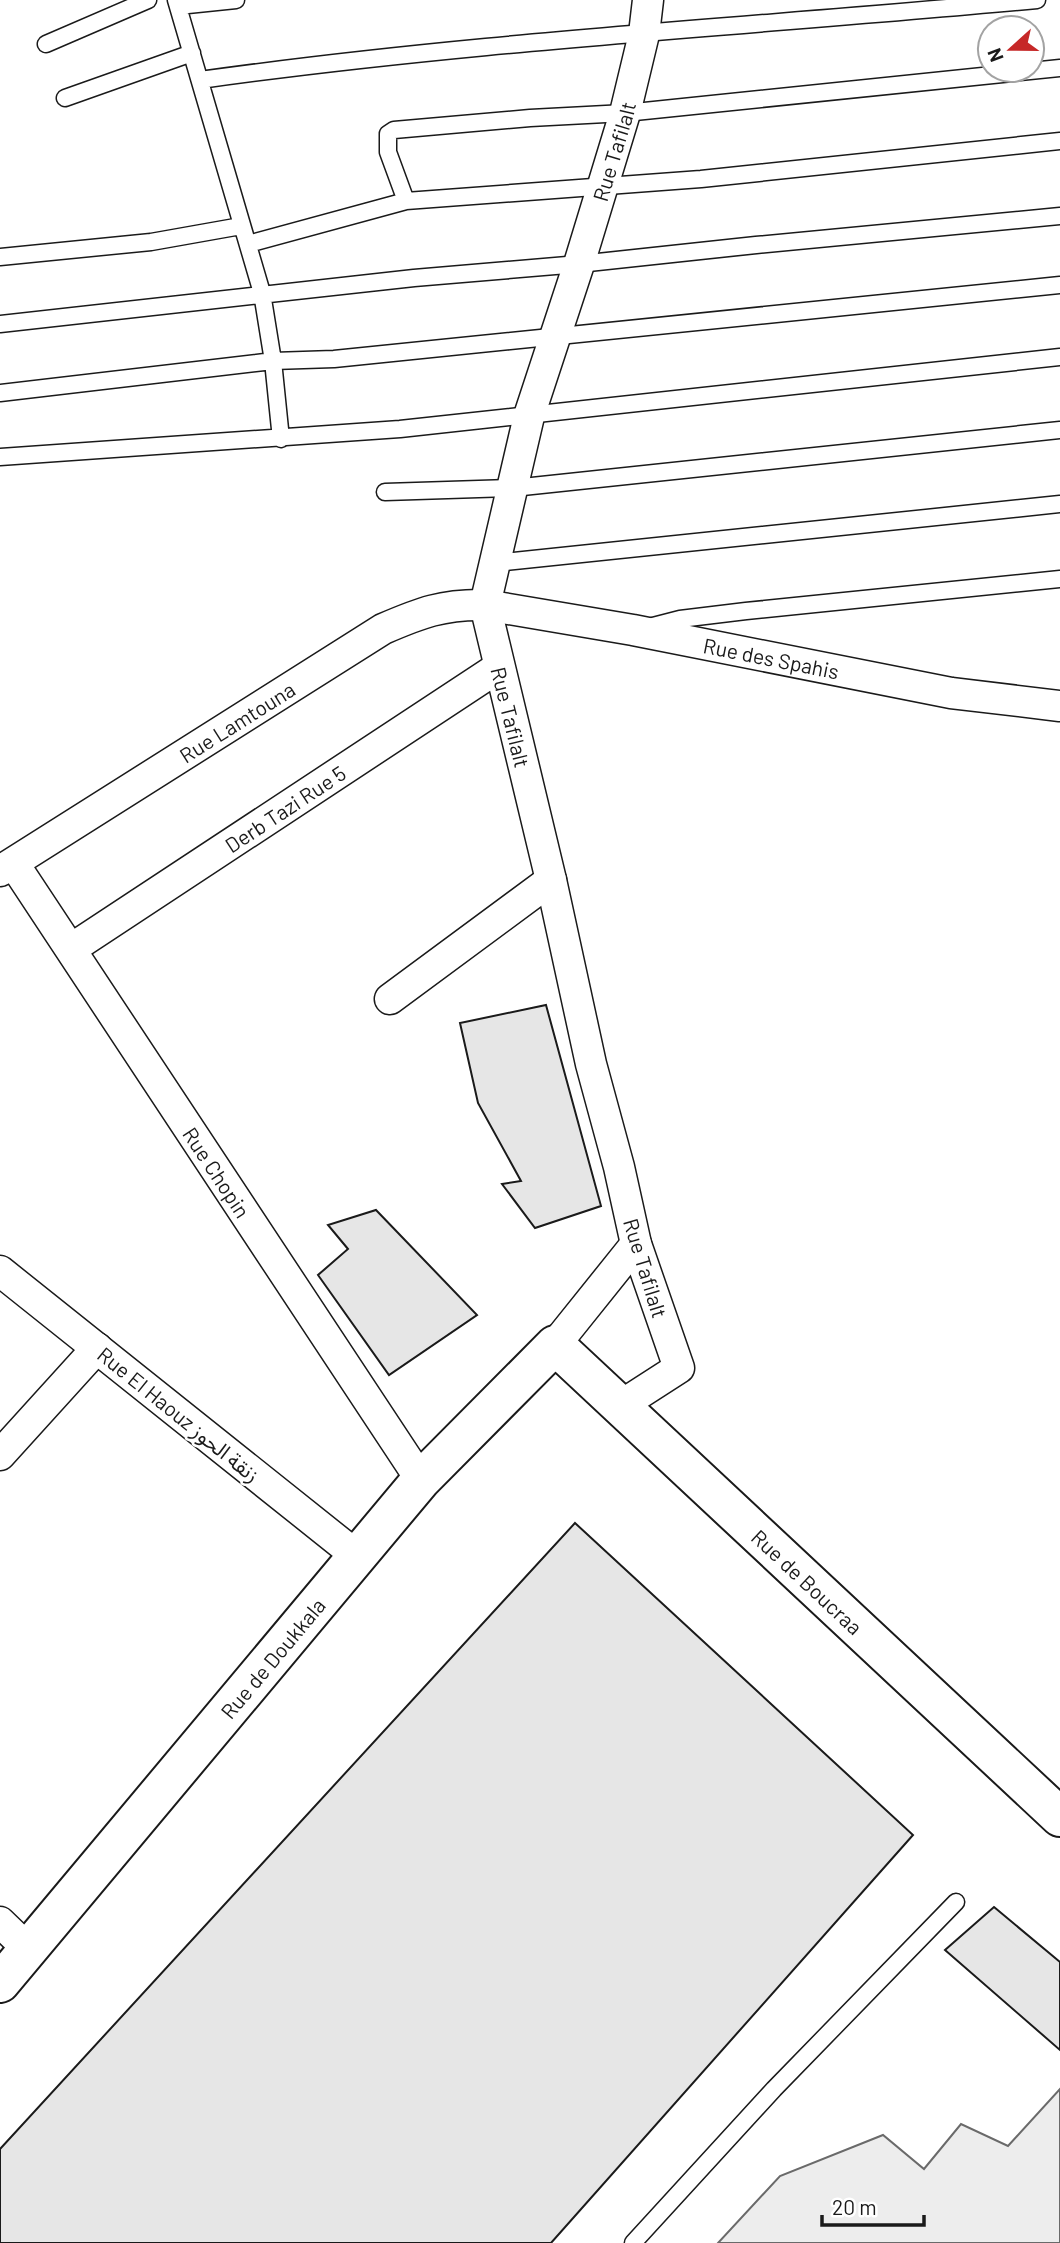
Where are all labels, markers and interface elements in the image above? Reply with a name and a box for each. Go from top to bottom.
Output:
north arrow [976,14,1046,84]
text: N [982,45,1008,65]
street label: Rue Tafilalt [586,99,640,204]
street label: Rue des Spahis [701,632,841,683]
street label: Rue Tafilalt [486,664,536,770]
street label: Rue Lamtouna [174,676,299,767]
street label: Derb Tazi Rue 5 [220,759,350,857]
street label: Rue Chopin [179,1122,256,1222]
street label: Rue Tafilalt [619,1215,673,1321]
street label: Rue El Haouz زنقة الحوز [92,1341,265,1488]
street label: Rue de Boucraa [747,1523,868,1639]
street label: Rue de Doukkala [215,1593,330,1723]
scale bar [822,2184,923,2228]
text: 20 m [832,2194,877,2219]

